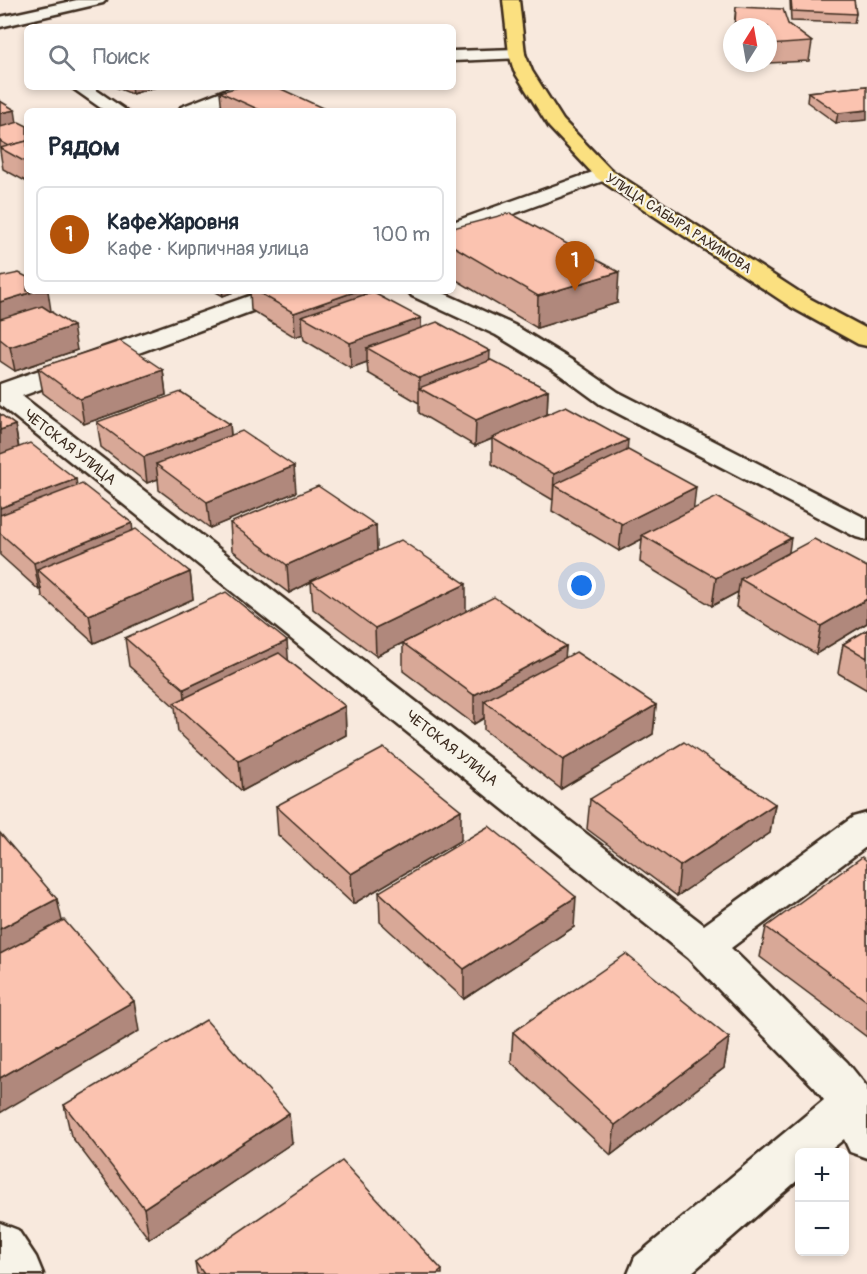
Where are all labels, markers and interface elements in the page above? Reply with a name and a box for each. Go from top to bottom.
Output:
north arrow [723,18,777,72]
search box [24,24,456,90]
icon: search [45,41,78,74]
text: Поиск [93,43,150,71]
text: Рядом [48,131,120,163]
street label: УЛИЦА САБЫРА РАХИМОВА [603,170,755,277]
text: Кафе Жаровня [107,208,239,236]
text: 1 [66,222,73,247]
text: 100 m [373,222,430,247]
text: Кафе · Кирпичная улица [107,236,309,261]
pin: 1 [556,242,594,291]
street label: ЧЕТСКАЯ УЛИЦА [20,405,120,490]
your location [567,571,596,600]
street label: ЧЕТСКАЯ УЛИЦА [402,706,502,791]
map controls [795,1148,849,1256]
button: + [795,1148,849,1202]
button: − [795,1202,849,1256]

